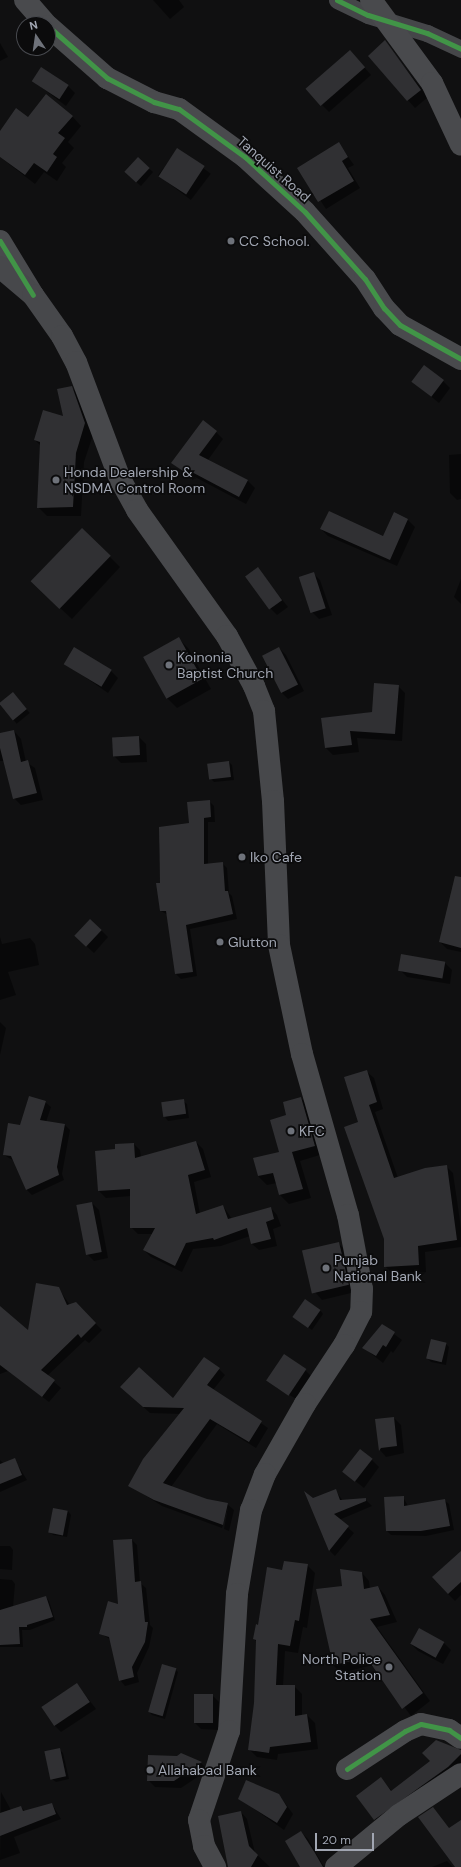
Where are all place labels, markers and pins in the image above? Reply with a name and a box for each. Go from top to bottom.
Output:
place label: CC School. [239,233,309,249]
marker: CC School. [226,236,236,246]
place label: Honda Dealership & NSDMA Control Room [64,464,205,496]
marker: Honda Dealership & NSDMA Control Room [51,475,61,485]
place label: Koinonia Baptist Church [177,649,273,682]
marker: Koinonia Baptist Church [164,660,174,670]
place label: Iko Cafe [250,849,302,865]
marker: Iko Cafe [237,852,247,862]
place label: Glutton [228,934,277,950]
marker: Glutton [215,937,225,947]
place label: KFC [299,1123,325,1139]
marker: KFC [286,1126,296,1136]
place label: Punjab National Bank [334,1252,422,1284]
marker: Punjab National Bank [321,1263,331,1273]
place label: North Police Station [302,1651,381,1684]
marker: North Police Station [384,1662,394,1672]
place label: Allahabad Bank [158,1762,257,1778]
marker: Allahabad Bank [145,1765,155,1775]

